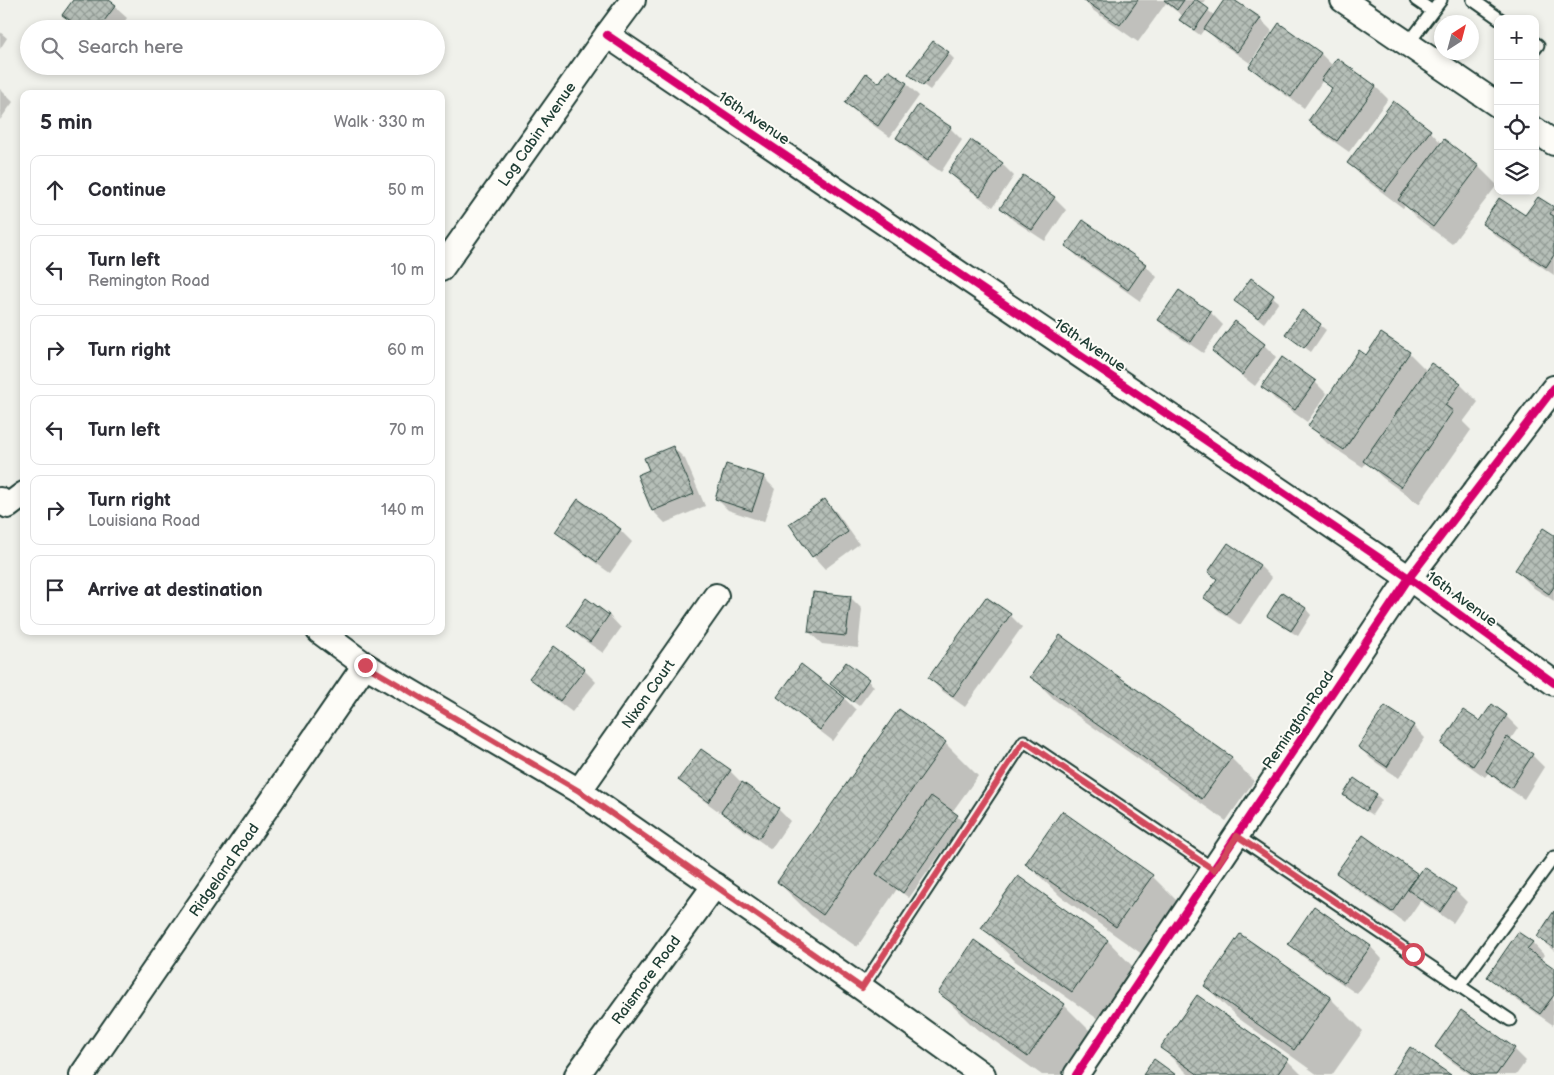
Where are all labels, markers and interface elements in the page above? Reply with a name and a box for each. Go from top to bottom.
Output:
north arrow [1434,15,1479,60]
map controls [1494,15,1539,195]
button: + [1494,15,1539,60]
search box [20,20,445,75]
icon: search [38,34,66,62]
text: Search here [78,36,183,59]
button: − [1494,60,1539,105]
street label: Log Cabin Avenue [494,78,581,190]
street label: 16th Avenue [714,88,793,149]
button: locate [1494,105,1539,150]
text: 5 min [40,110,93,135]
text: Walk · 330 m [334,113,425,132]
button: layers [1494,150,1539,195]
icon: ahead [41,176,69,204]
text: Continue [88,179,166,202]
text: 50 m [388,181,424,200]
text: Turn left [88,249,160,272]
icon: left [41,256,69,284]
text: 10 m [391,261,424,280]
text: Remington Road [88,272,210,291]
street label: 16th Avenue [1050,315,1129,376]
icon: right [41,336,69,364]
text: Turn right [88,339,171,362]
text: 60 m [387,341,424,360]
icon: left [41,416,69,444]
text: Turn left [88,419,160,442]
text: 70 m [389,421,424,440]
text: Turn right [88,489,171,512]
icon: right [41,496,69,524]
text: 140 m [381,501,424,520]
text: Louisiana Road [88,512,200,531]
street label: 16th Avenue [1423,568,1501,631]
icon: arrive [41,576,69,604]
text: Arrive at destination [88,579,263,602]
route end [354,654,377,677]
street label: Nixon Court [618,656,679,732]
street label: Remington Road [1259,668,1338,773]
street label: Ridgeland Road [185,820,264,921]
street label: Raismore Road [608,932,685,1028]
route start [1402,943,1425,966]

